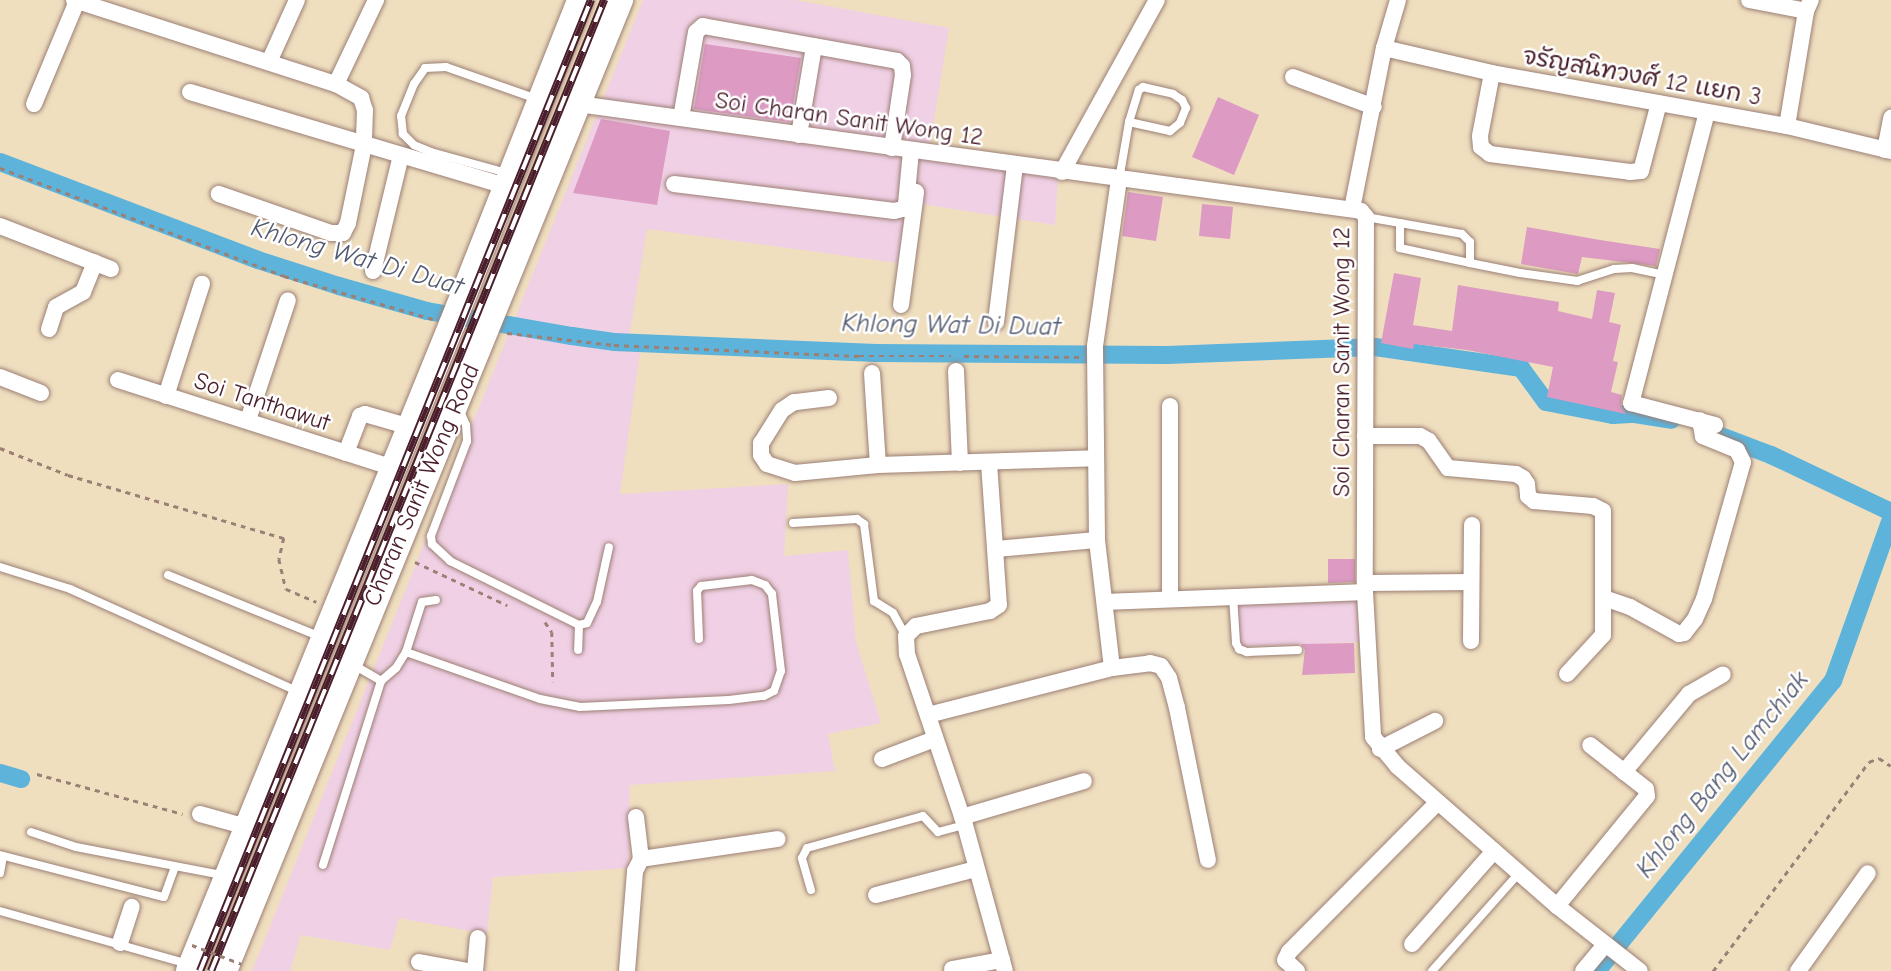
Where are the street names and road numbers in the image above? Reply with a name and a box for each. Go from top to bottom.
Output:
street label: จรัญสนิทวงศ์ 12 แยก 3 [1520,42,1764,112]
street label: Soi Charan Sanit Wong 12 [713,86,985,152]
street label: Soi Charan Sanit Wong 12 [1328,227,1356,497]
street label: Charan Sanit Wong Road [358,360,486,610]
street label: Soi Tanthawut [191,367,333,437]

